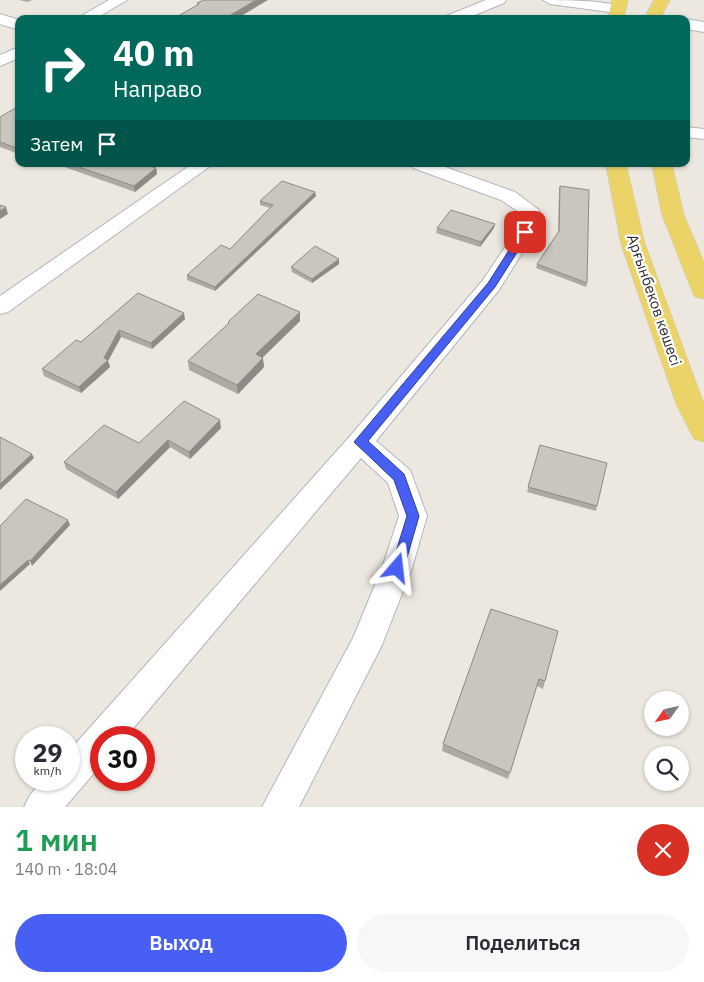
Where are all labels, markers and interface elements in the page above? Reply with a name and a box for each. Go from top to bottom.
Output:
text: 40 m [113,30,195,76]
icon: right [30,35,95,100]
text: Направо [113,74,202,103]
icon: arrive [93,130,121,158]
text: Затем [30,132,83,156]
pin [504,211,546,253]
icon: arrive [511,218,539,246]
street label: Арғынбеков көшесі [623,232,686,368]
position arrow [370,541,422,593]
north arrow [644,691,689,736]
map controls [644,691,689,791]
speed limit sign: 30 [90,726,155,791]
text: 29 [32,736,63,769]
button: search [644,746,689,791]
text: km/h [33,763,62,778]
text: 1 мин [15,820,98,859]
button: close [637,824,689,876]
text: 140 m · 18:04 [15,859,117,879]
button: Выход [15,914,347,972]
button: Поделиться [357,914,689,972]

